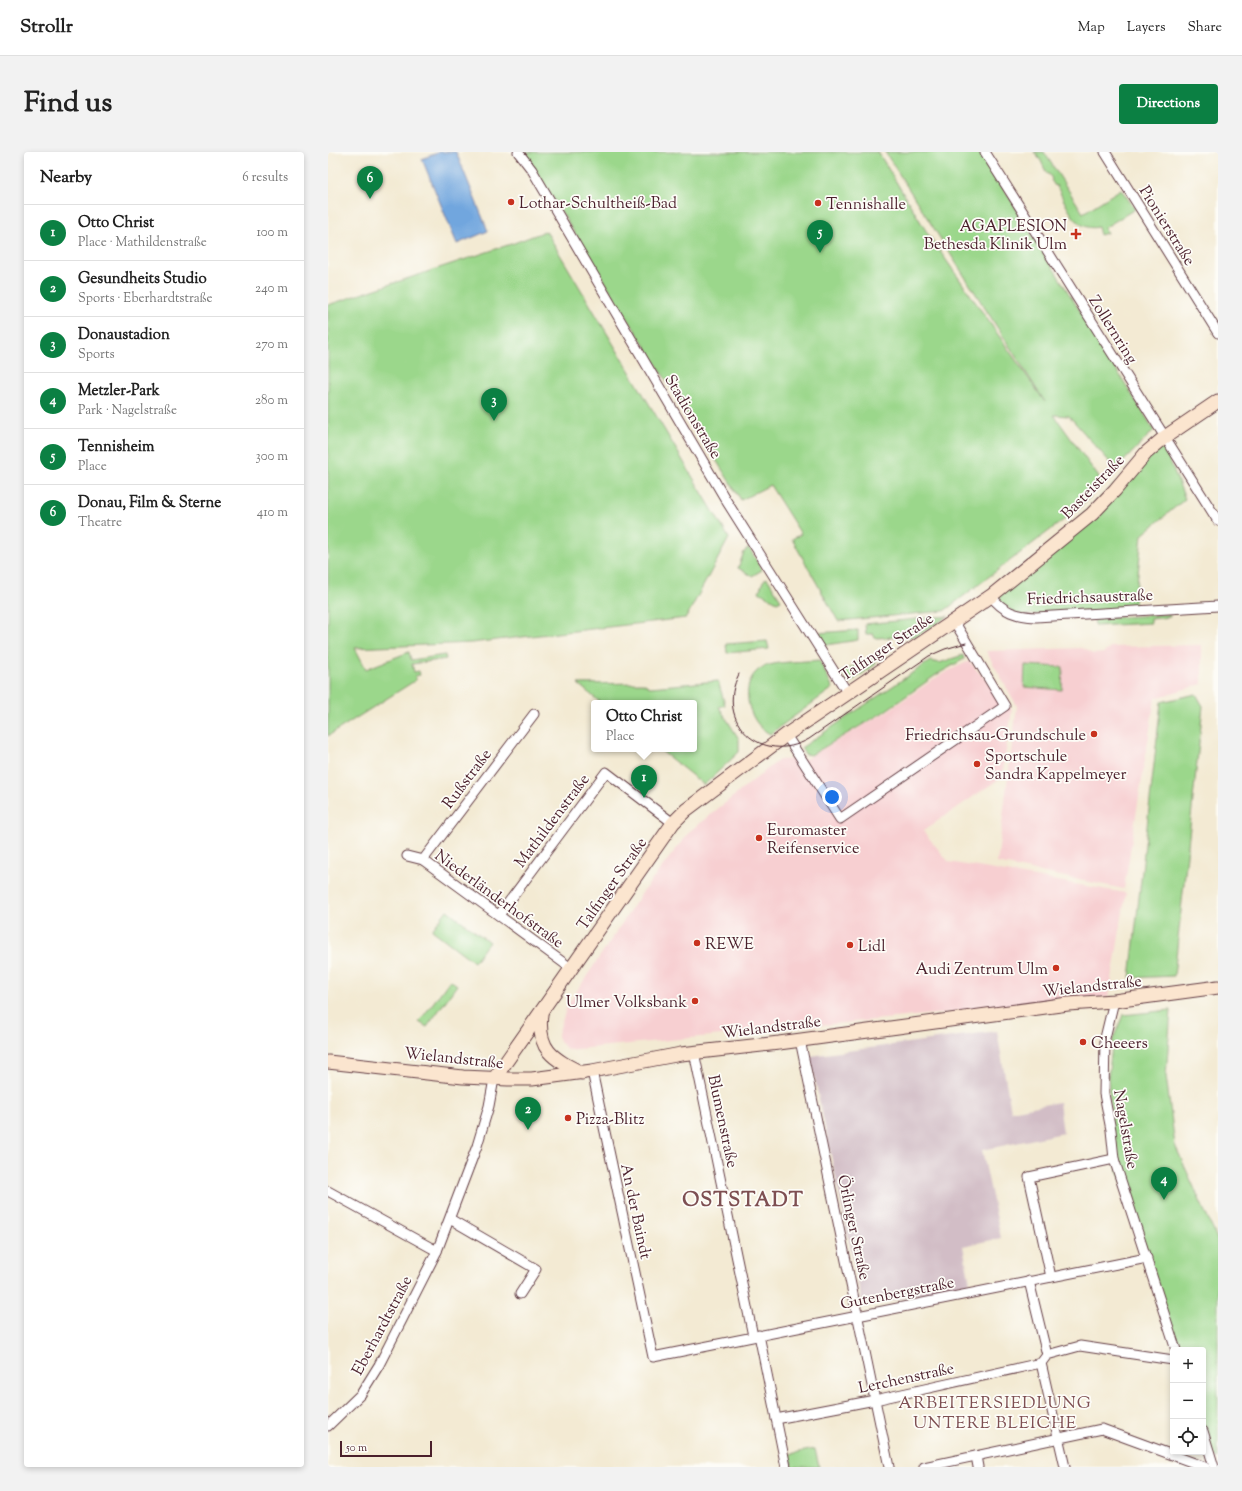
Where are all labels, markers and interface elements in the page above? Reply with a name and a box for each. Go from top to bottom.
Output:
text: Strollr [20,14,73,41]
text: Map [1078,18,1105,38]
text: Layers [1127,18,1165,38]
text: Share [1187,18,1222,38]
text: Find us [24,84,112,124]
button: Directions [1119,84,1218,124]
text: Nearby [40,166,92,190]
pin: 6 [357,166,383,199]
text: 6 results [242,169,288,187]
street label: Pionierstraße [1132,182,1200,271]
place label: Lothar-Schultheiß-Bad [519,193,677,216]
place label: Tennishalle [826,194,906,217]
marker: Lothar-Schultheiß-Bad [506,197,516,207]
marker: Tennishalle [813,198,823,208]
text: Otto Christ [78,213,154,234]
place label: AGAPLESION Bethesda Klinik Ulm [924,216,1067,257]
pin: 5 [807,220,833,253]
text: 1 [51,224,55,242]
text: 100 m [256,224,288,242]
marker: AGAPLESION Bethesda Klinik Ulm [1070,228,1082,240]
text: Place · Mathildenstraße [78,234,207,252]
text: Gesundheits Studio [78,269,207,290]
text: 2 [50,280,56,298]
text: 240 m [255,280,288,298]
text: Sports · Eberhardtstraße [78,290,213,308]
street label: Zollernring [1082,292,1142,369]
text: Donaustadion [78,325,170,346]
text: 3 [50,336,56,354]
text: 270 m [255,336,288,354]
text: Sports [78,346,115,364]
street label: Stadionstraße [658,371,726,464]
text: Metzler-Park [78,381,160,402]
pin: 3 [481,388,507,421]
text: 4 [50,392,56,410]
text: 280 m [255,392,288,410]
text: Park · Nagelstraße [78,402,177,420]
text: Tennisheim [78,437,154,458]
text: 5 [51,448,55,466]
text: 300 m [256,448,288,466]
street label: Basteistraße [1057,450,1131,525]
text: Place [78,458,107,476]
text: Donau, Film & Sterne [78,493,221,514]
text: 6 [50,504,56,522]
text: 410 m [257,504,288,522]
text: Theatre [78,514,122,532]
street label: Friedrichsaustraße [1027,585,1154,612]
street label: Talfinger Straße [836,608,939,688]
popup [591,700,697,752]
text: Otto Christ [606,707,682,728]
place label: Friedrichsau-Grundschule [905,725,1086,748]
text: Place [606,728,635,746]
marker: Friedrichsau-Grundschule [1089,729,1099,739]
street label: Rußstraße [438,745,498,814]
place label: Sportschule Sandra Kappelmeyer [985,746,1127,787]
marker: Sportschule Sandra Kappelmeyer [972,759,982,769]
pin: 1 [631,765,657,798]
street label: Mathildenstraße [510,770,596,873]
your location [822,787,842,807]
place label: Euromaster Reifenservice [767,820,859,861]
street label: Talfinger Straße [573,833,654,935]
marker: Euromaster Reifenservice [754,833,764,843]
street label: Niederländerhofstraße [429,845,568,955]
place label: REWE [705,934,754,957]
place label: Lidl [858,936,886,959]
marker: REWE [692,938,702,948]
marker: Lidl [845,940,855,950]
place label: Audi Zentrum Ulm [916,959,1048,982]
marker: Audi Zentrum Ulm [1051,963,1061,973]
street label: Wielandstraße [1041,971,1143,1004]
place label: Ulmer Volksbank [566,992,687,1015]
marker: Ulmer Volksbank [690,996,700,1006]
street label: Wielandstraße [720,1011,822,1046]
place label: Cheeers [1091,1033,1148,1056]
marker: Cheeers [1078,1037,1088,1047]
street label: Wielandstraße [403,1043,505,1076]
street label: Blumenstraße [700,1073,743,1170]
street label: Nagelstraße [1106,1088,1143,1171]
pin: 2 [515,1097,541,1130]
place label: Pizza-Blitz [576,1109,644,1132]
marker: Pizza-Blitz [563,1113,573,1123]
street label: An der Baindt [613,1162,656,1262]
pin: 4 [1151,1167,1177,1200]
street label: Örlinger Straße [830,1173,875,1282]
district label: OSTSTADT [682,1187,804,1216]
street label: Eberhardtstraße [347,1272,419,1380]
street label: Gutenbergstraße [839,1272,956,1317]
map controls [1170,1347,1206,1455]
button: + [1170,1347,1206,1383]
street label: Lerchenstraße [856,1358,957,1401]
button: − [1170,1383,1206,1419]
district label: ARBEITERSIEDLUNG UNTERE BLEICHE [898,1392,1092,1436]
button: locate [1170,1419,1206,1455]
scale bar [340,1439,432,1458]
text: 50 m [346,1440,367,1456]

